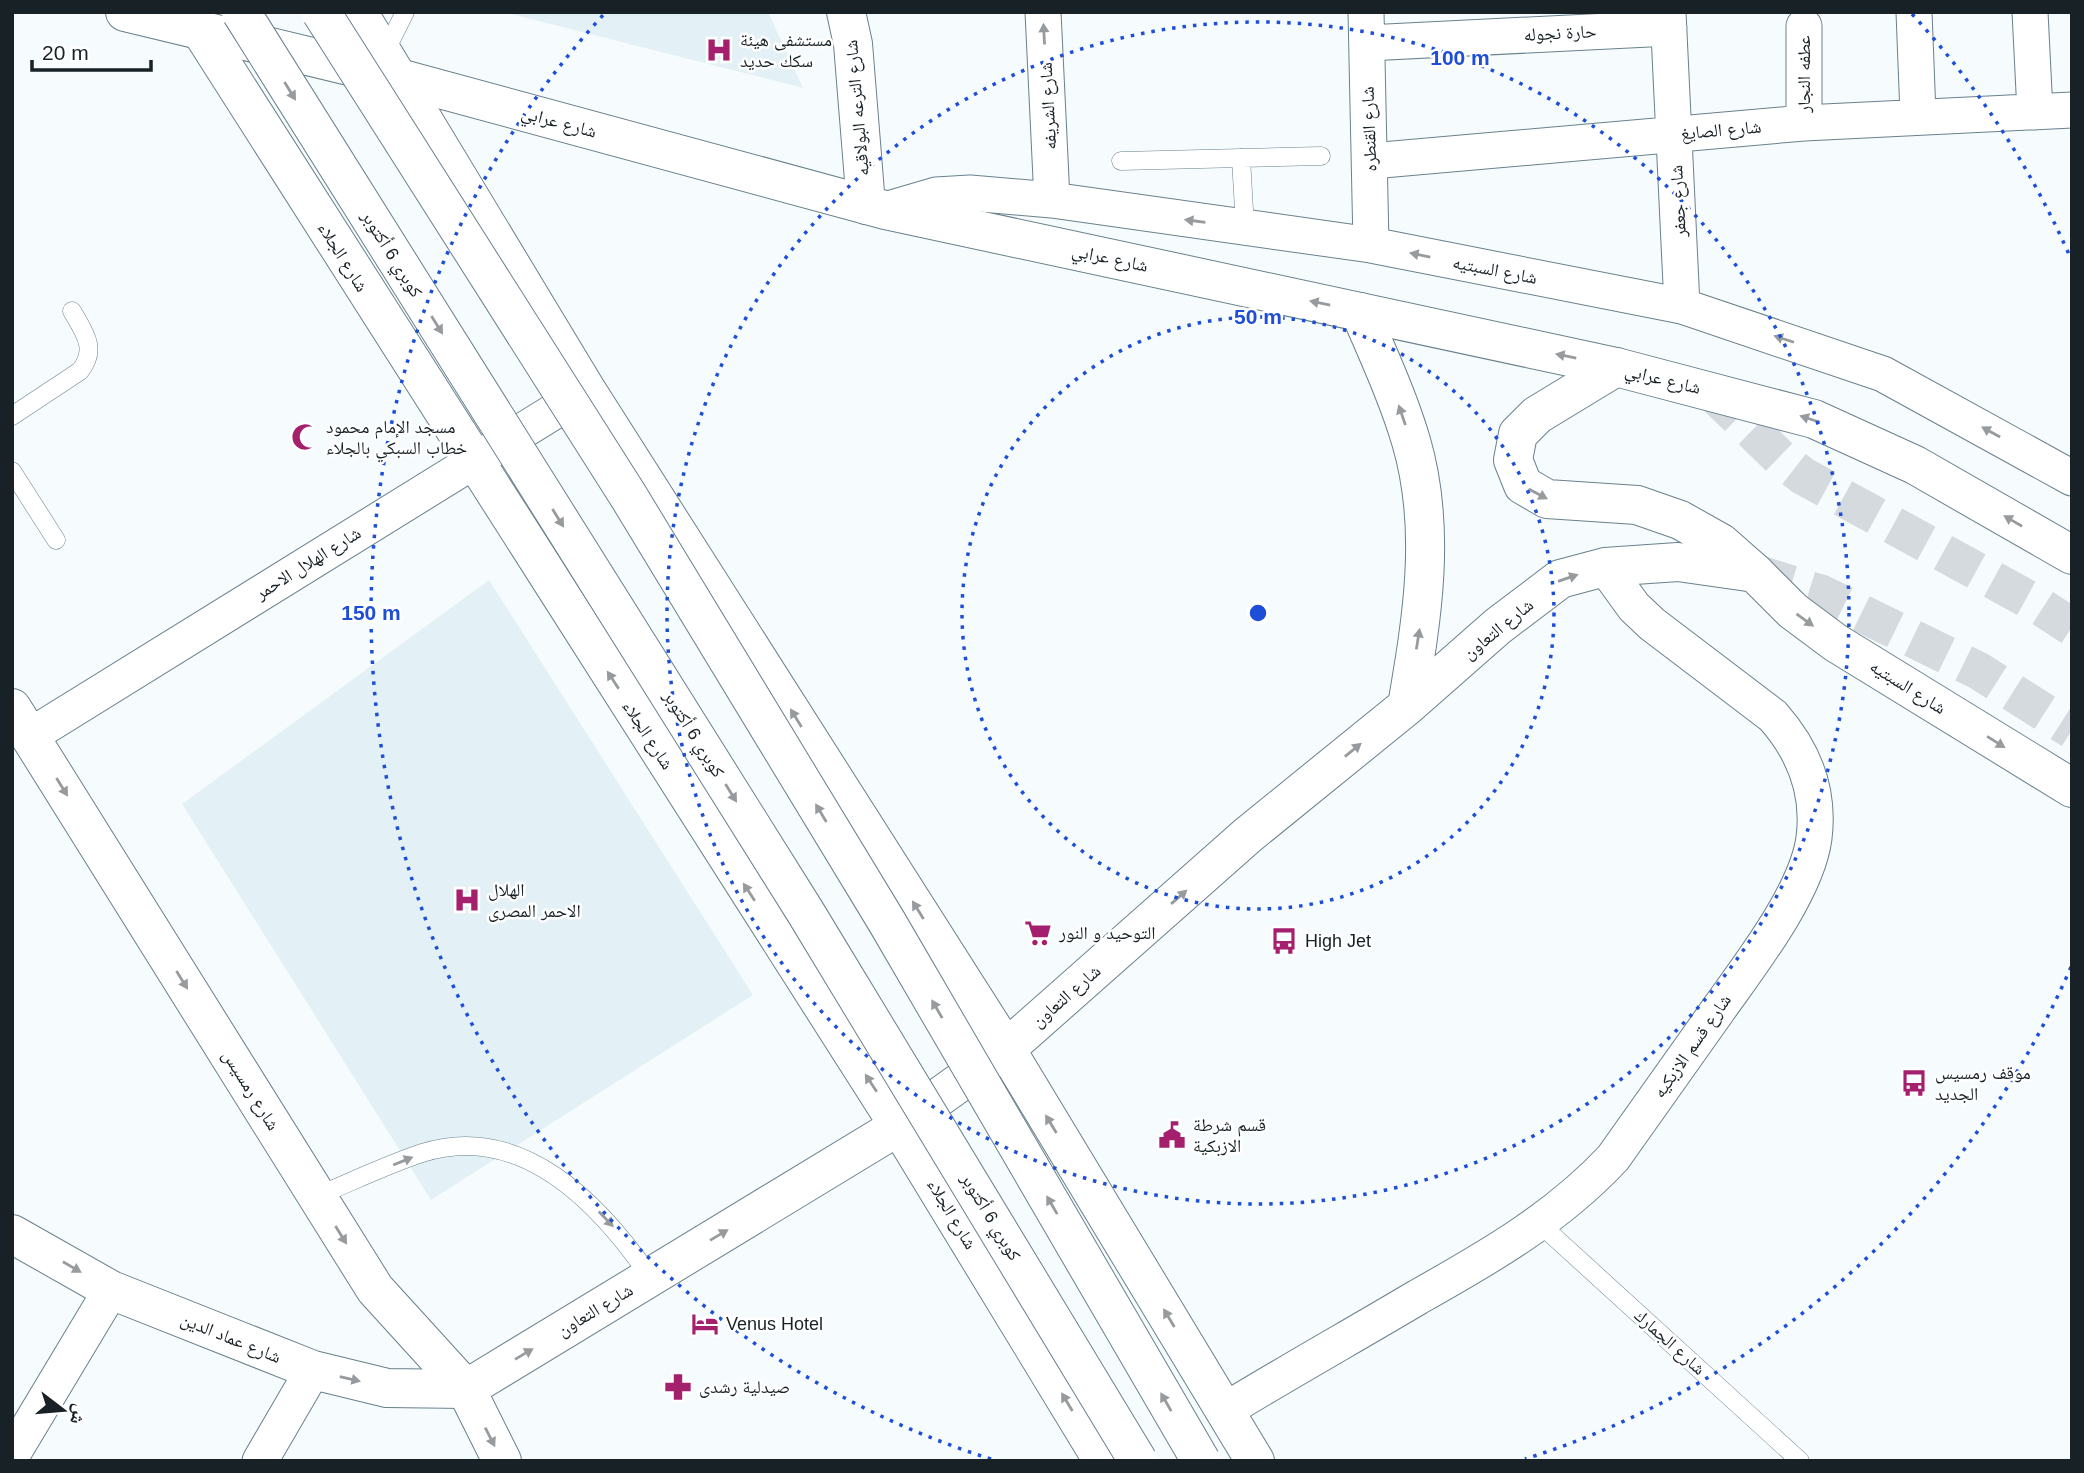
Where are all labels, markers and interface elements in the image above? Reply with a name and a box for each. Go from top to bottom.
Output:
street label: حارة نجوله [1523,21,1597,45]
one-way arrow [1039,23,1050,45]
scale bar [32,28,150,72]
place label: مستشفى هيئة سكك حديد [740,30,832,71]
hospital icon: مستشفى هيئة سكك حديد [704,35,734,65]
street label: عطفه النجار [1794,35,1814,114]
street label: شارع الترعه البولاقيه [841,39,874,177]
text: 20 m [42,41,89,64]
text: 100 m [1430,46,1490,69]
street label: شارع الشريفه [1036,62,1061,150]
one-way arrow [284,81,297,101]
street label: شارع القنطره [1358,86,1381,172]
street label: شارع عرابي [518,102,599,146]
street label: شارع الصايغ [1680,117,1762,145]
street label: شارع جعفر [1666,164,1691,239]
street label: كوبري 6 أكتوبر [353,206,427,304]
one-way arrow [1184,215,1206,226]
street label: شارع الجلاء [313,219,372,296]
street label: شارع عرابي [1069,240,1150,280]
one-way arrow [1409,250,1431,261]
street label: شارع السبتيه [1451,252,1539,289]
one-way arrow [1309,297,1331,308]
text: 50 m [1234,305,1282,328]
one-way arrow [431,316,444,335]
one-way arrow [1774,333,1795,344]
one-way arrow [1555,351,1577,362]
street label: شارع عرابي [1622,360,1703,402]
one-way arrow [1396,404,1407,425]
one-way arrow [1799,413,1820,424]
place label: مسجد الإمام محمود خطاب السبكي بالجلاء [326,417,467,463]
mosque icon: مسجد الإمام محمود خطاب السبكي بالجلاء [290,422,320,452]
one-way arrow [1980,427,2000,439]
one-way arrow [1529,487,1549,499]
one-way arrow [552,508,565,527]
one-way arrow [2003,515,2022,527]
street label: شارع الهلال الاحمر [251,523,365,605]
one-way arrow [1557,572,1578,583]
street label: شارع التعاون [1459,595,1538,664]
text: 150 m [341,601,401,624]
centre of rings [1246,601,1270,625]
one-way arrow [1796,612,1814,626]
one-way arrow [1413,628,1424,650]
street label: شارع السبتيه [1866,656,1950,719]
one-way arrow [606,670,619,689]
street label: كوبري 6 أكتوبر [655,686,729,784]
street label: شارع الجلاء [617,697,678,774]
one-way arrow [789,708,802,728]
one-way arrow [1987,735,2006,748]
one-way arrow [1344,743,1362,758]
one-way arrow [55,777,68,796]
one-way arrow [725,784,738,803]
one-way arrow [815,804,827,823]
place label: الهلال الاحمر المصرى [488,880,581,922]
one-way arrow [742,882,755,901]
hospital icon: الهلال الاحمر المصرى [452,885,482,915]
one-way arrow [1170,889,1188,905]
one-way arrow [911,900,924,920]
supermarket icon: التوحيد و النور [1023,918,1053,948]
place label: التوحيد و النور [1058,923,1156,943]
bus stop icon: High Jet [1269,926,1299,956]
place label: High Jet [1305,931,1371,951]
street label: شارع التعاون [1027,961,1105,1032]
one-way arrow [176,970,189,989]
street label: شارع قسم الازبكيه [1649,990,1737,1103]
one-way arrow [931,999,944,1018]
street label: شارع رمسيس [218,1046,284,1134]
place label: موقف رمسيس الجديد [1935,1063,2031,1104]
bus stop icon: موقف رمسيس الجديد [1899,1068,1929,1098]
one-way arrow [865,1073,878,1093]
one-way arrow [1045,1114,1058,1133]
place label: قسم شرطة الازبكية [1193,1115,1266,1157]
public building icon: قسم شرطة الازبكية [1157,1120,1187,1150]
one-way arrow [392,1156,413,1167]
street label: كوبري 6 أكتوبر [953,1169,1026,1267]
street label: شارع الجلاء [922,1175,981,1253]
one-way arrow [1046,1196,1058,1215]
one-way arrow [598,1210,614,1227]
one-way arrow [335,1226,348,1245]
one-way arrow [709,1229,728,1242]
one-way arrow [62,1261,81,1273]
street label: شارع التعاون [554,1280,637,1341]
street label: شارع الجمارك [1630,1305,1709,1380]
street label: شارع عماد الدين [178,1309,284,1368]
hotel icon: Venus Hotel [690,1309,720,1339]
one-way arrow [1162,1309,1175,1328]
place label: Venus Hotel [726,1314,823,1334]
one-way arrow [515,1347,534,1360]
pharmacy icon: صيدلية رشدى [663,1372,693,1402]
one-way arrow [339,1374,361,1385]
north arrow [28,1375,98,1445]
place label: صيدلية رشدى [699,1377,790,1398]
one-way arrow [1160,1392,1173,1411]
one-way arrow [1061,1393,1074,1412]
text: ش [65,1402,92,1427]
one-way arrow [484,1427,495,1447]

